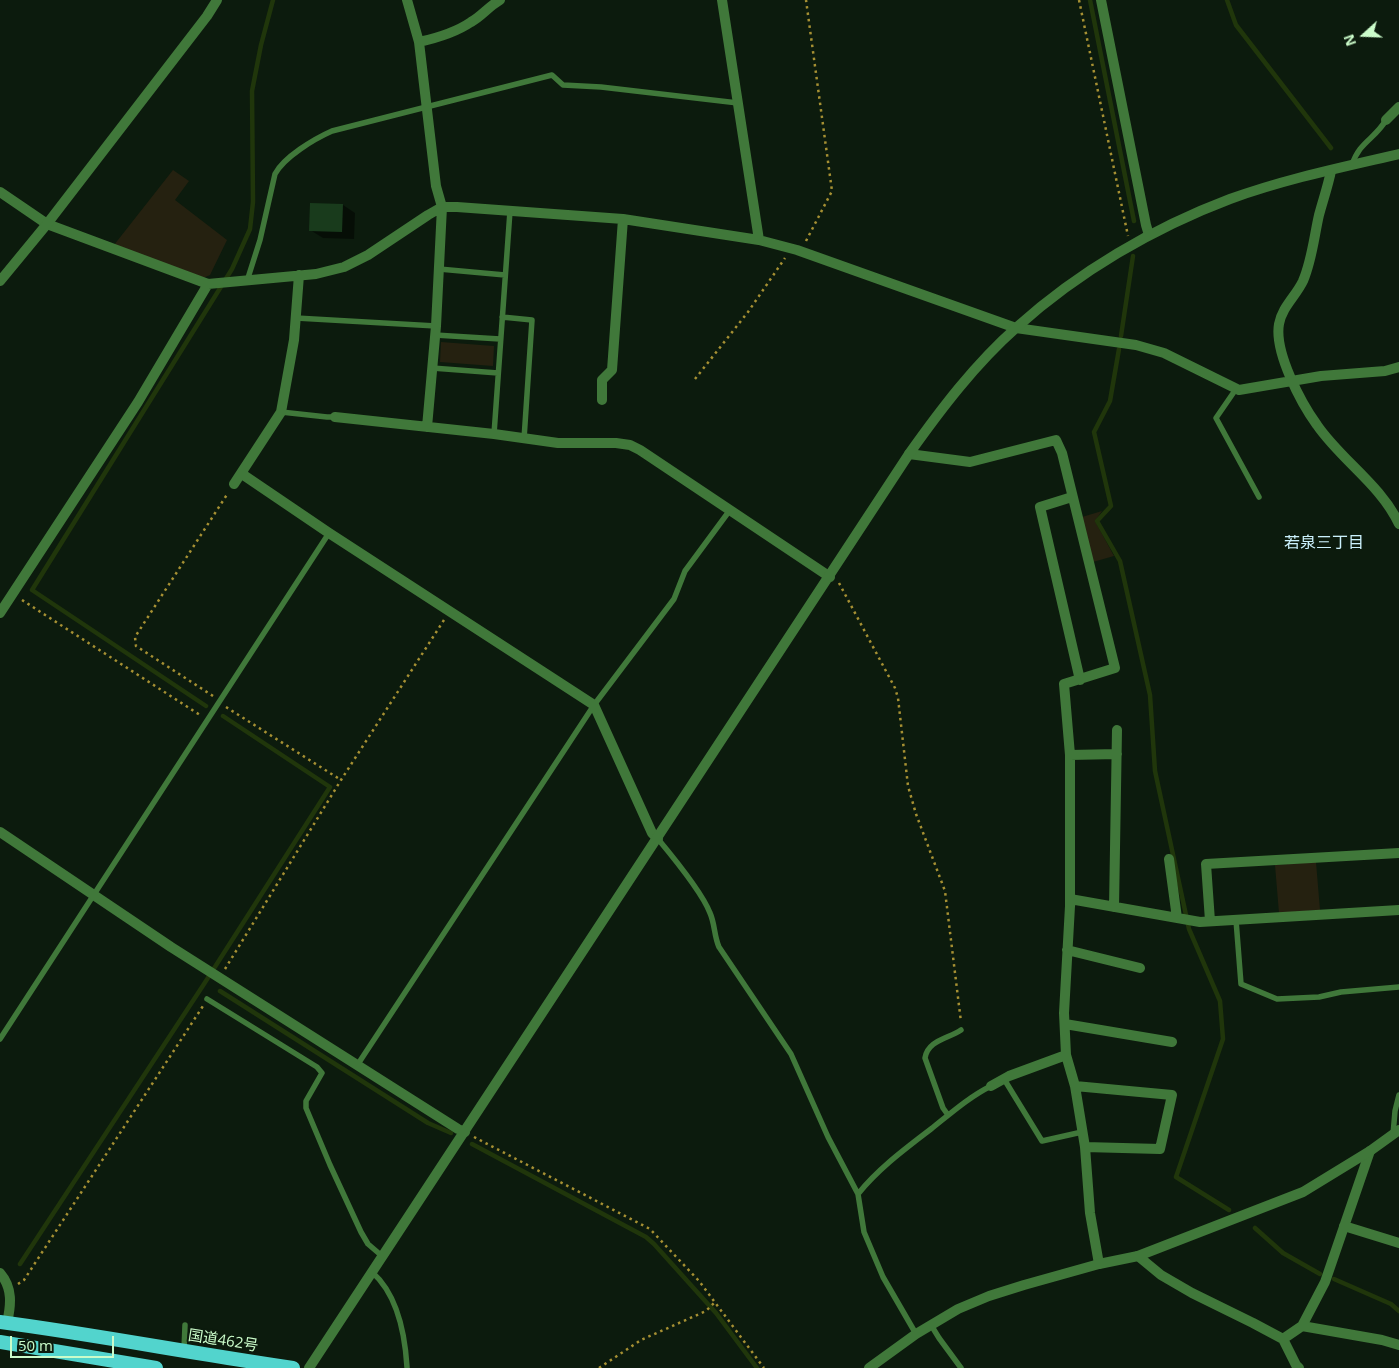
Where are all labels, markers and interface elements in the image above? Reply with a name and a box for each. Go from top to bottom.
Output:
north arrow [1339,10,1389,60]
text: N [1339,32,1360,49]
district label: 若泉三丁目 [1284,533,1364,553]
scale bar [12,1326,116,1358]
street label: 国道462号 [187,1327,259,1355]
text: 50 m [18,1335,53,1355]

